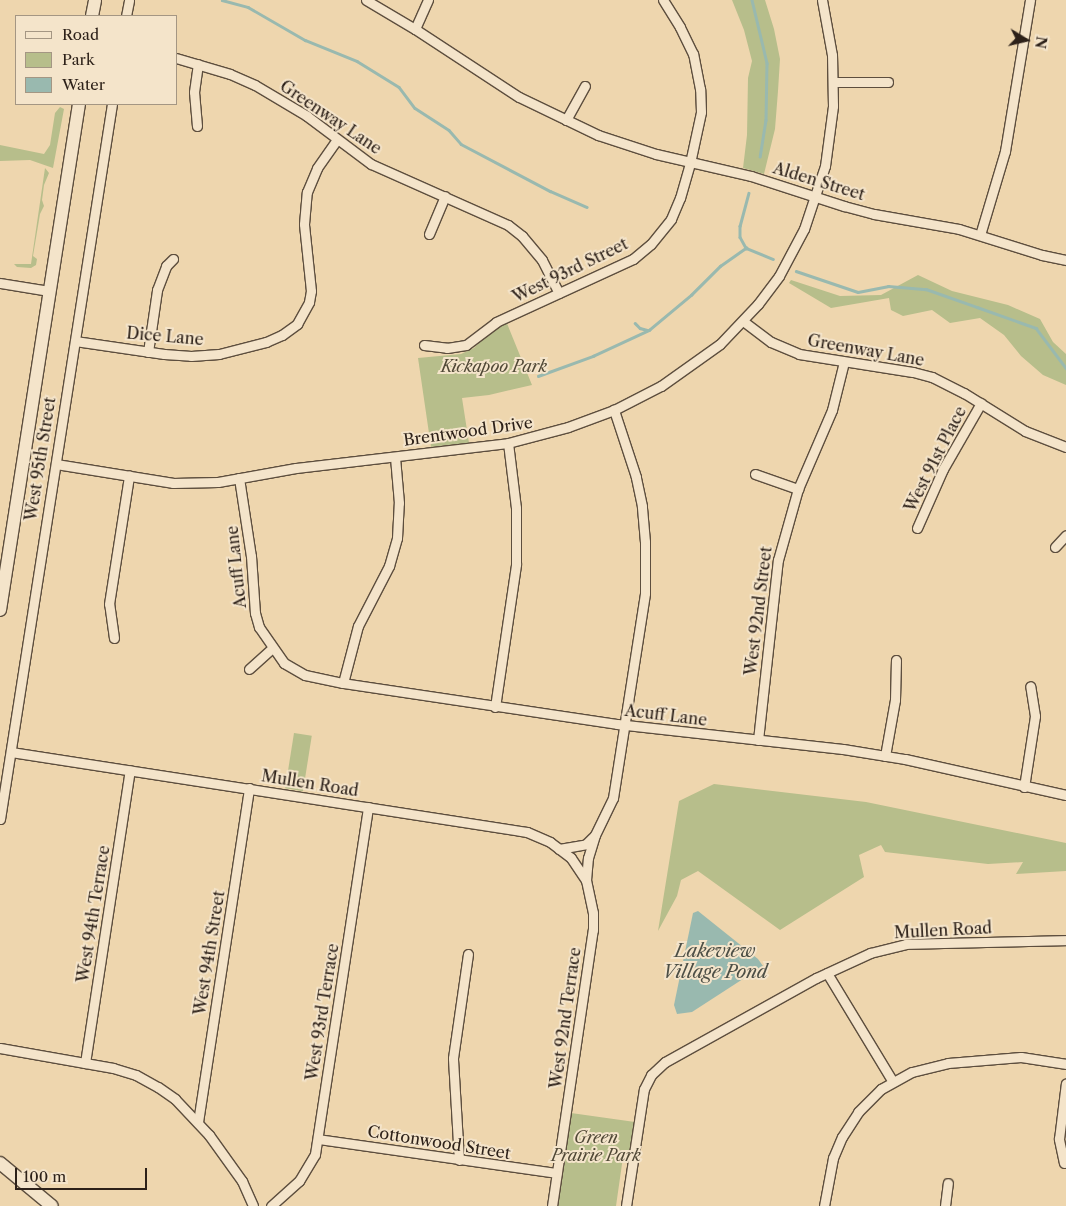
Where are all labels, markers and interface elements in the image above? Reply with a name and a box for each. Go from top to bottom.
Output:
legend [15,15,178,105]
north arrow [1001,15,1051,65]
text: Road [62,25,99,44]
text: N [1031,35,1051,50]
text: Park [62,50,95,69]
text: Water [62,75,105,94]
street label: Greenway Lane [276,76,386,158]
street label: Alden Street [771,158,867,204]
street label: West 93rd Street [509,234,631,306]
street label: Dice Lane [126,323,204,349]
street label: Greenway Lane [806,330,926,370]
park label: Kickapoo Park [441,356,547,376]
street label: West 95th Street [21,396,59,522]
street label: West 91st Place [900,403,970,515]
street label: Brentwood Drive [402,412,534,450]
street label: Acuff Lane [222,525,250,609]
street label: West 92nd Street [741,545,775,677]
street label: Acuff Lane [624,700,708,730]
street label: Mullen Road [260,766,360,800]
street label: West 94th Terrace [73,844,113,984]
street label: West 94th Street [190,889,228,1017]
street label: Mullen Road [894,918,992,942]
water label: Lakeview Village Pond [663,941,767,984]
street label: West 93rd Terrace [302,942,342,1082]
street label: West 92nd Terrace [546,946,584,1090]
street label: Cottonwood Street [366,1121,512,1163]
park label: Green Prairie Park [551,1127,641,1165]
scale bar [18,1158,150,1190]
text: 100 m [23,1167,66,1186]

